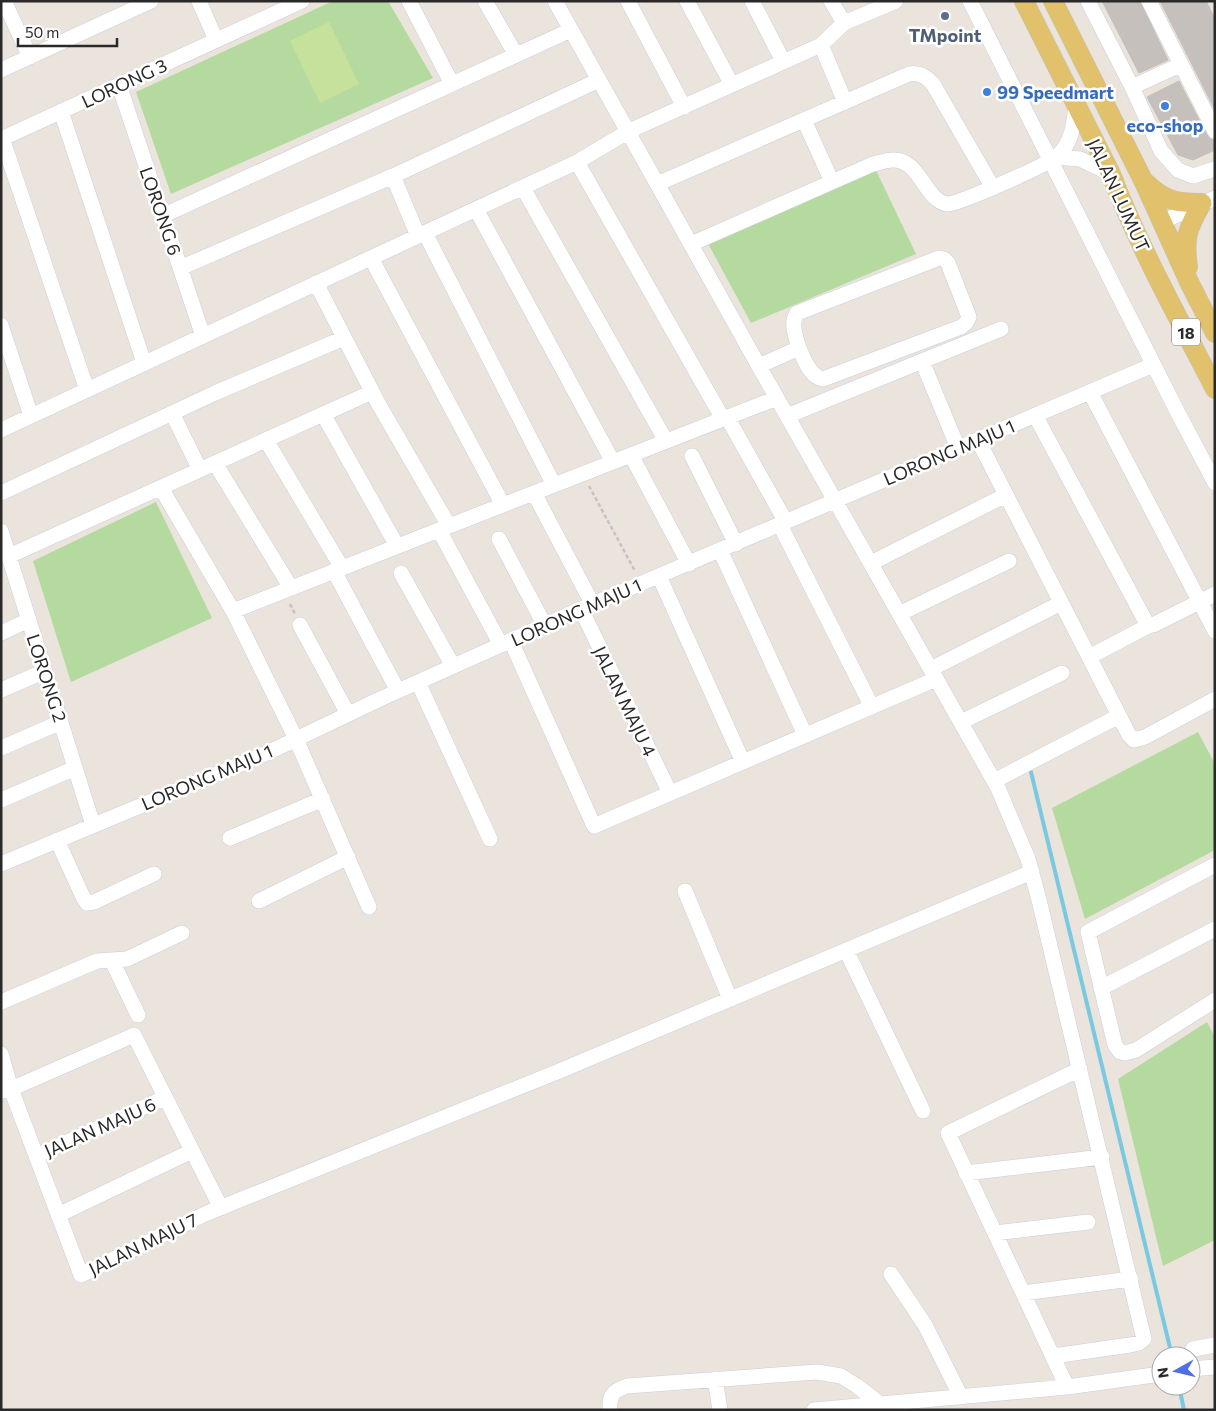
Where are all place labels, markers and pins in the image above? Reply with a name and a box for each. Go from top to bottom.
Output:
marker: TMpoint [939,10,951,22]
place label: TMpoint [909,24,982,46]
place label: 99 Speedmart [997,81,1114,103]
marker: 99 Speedmart [981,86,993,98]
marker: eco-shop [1159,100,1171,112]
place label: eco-shop [1127,114,1204,136]

